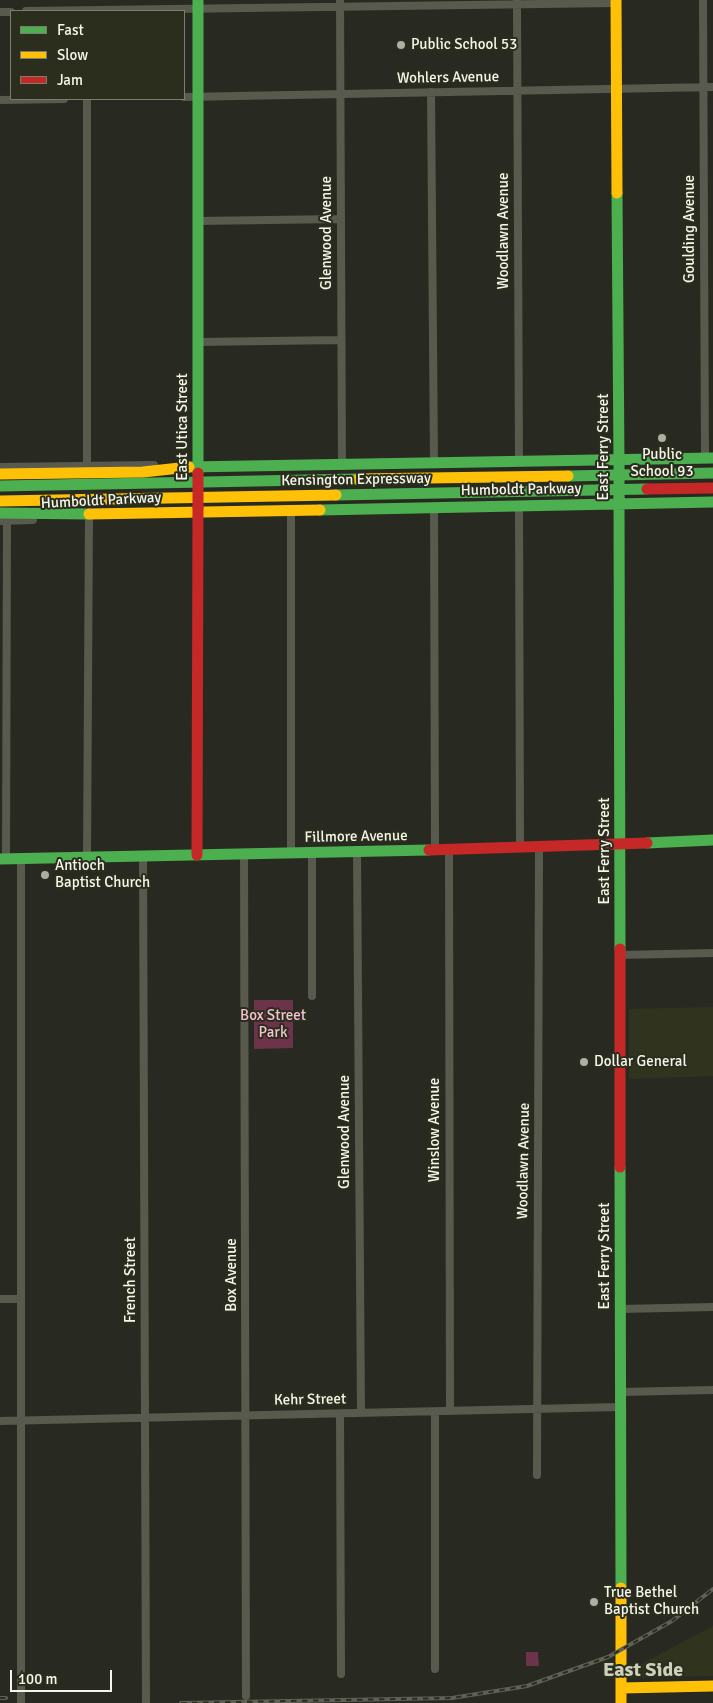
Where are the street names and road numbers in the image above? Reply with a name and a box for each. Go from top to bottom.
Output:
street label: Wohlers Avenue [397,68,499,88]
street label: Woodlawn Avenue [495,173,513,289]
street label: Goulding Avenue [681,175,699,283]
street label: Glenwood Avenue [318,176,336,290]
street label: East Utica Street [174,373,192,481]
street label: East Ferry Street [595,394,613,500]
street label: Kensington Expressway [281,470,431,490]
street label: Humboldt Parkway [460,480,582,500]
street label: Humboldt Parkway [40,489,162,513]
street label: East Ferry Street [596,798,614,904]
street label: Fillmore Avenue [304,827,408,847]
street label: Glenwood Avenue [336,1075,354,1189]
street label: Winslow Avenue [426,1078,444,1182]
street label: Woodlawn Avenue [514,1102,534,1220]
street label: East Ferry Street [596,1203,614,1309]
street label: French Street [122,1237,140,1323]
street label: Box Avenue [223,1238,241,1312]
street label: Kehr Street [274,1390,346,1410]

